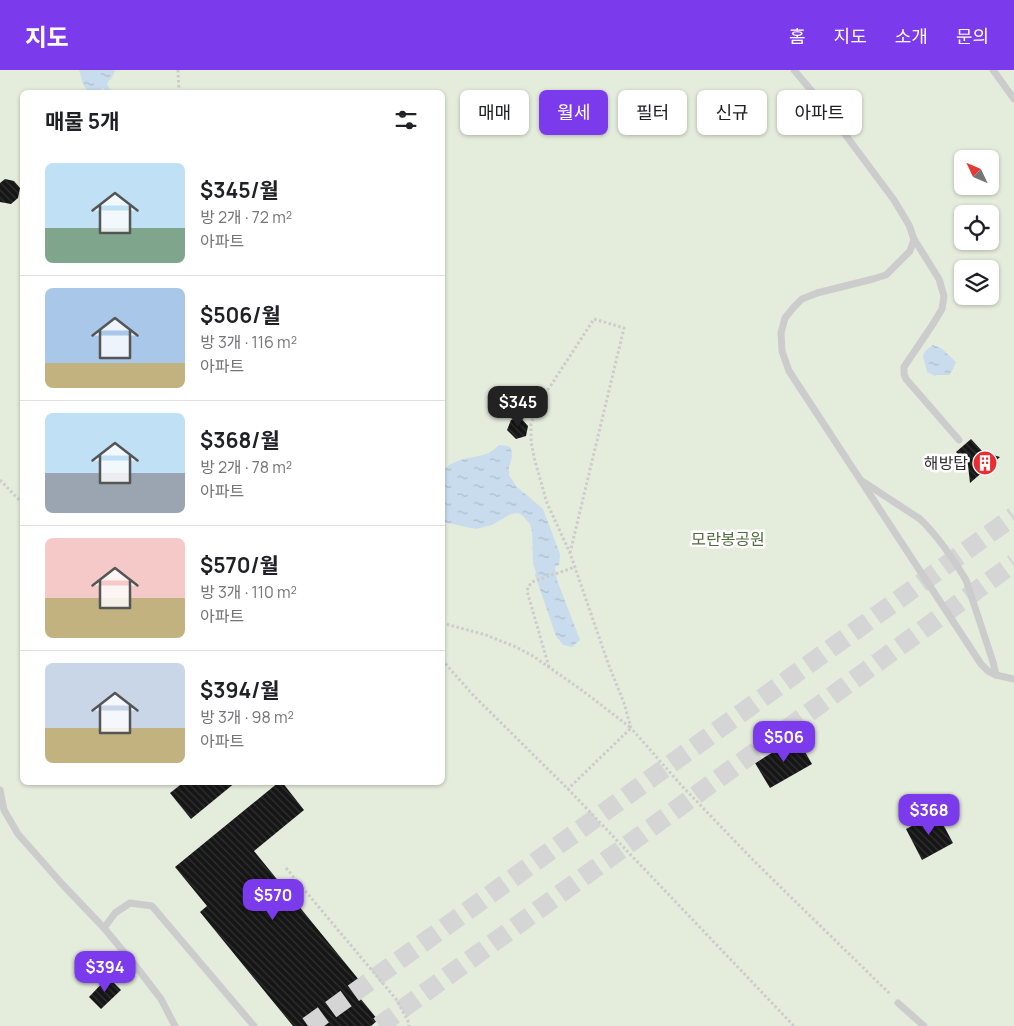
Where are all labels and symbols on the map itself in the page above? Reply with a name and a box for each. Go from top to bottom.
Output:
north arrow [954,150,999,195]
pin: $345 [488,386,548,428]
building icon: 해방탑 [972,450,998,476]
place label: 해방탑 [924,452,968,474]
park label: 모란봉공원 [691,528,765,550]
pin: $506 [754,720,814,763]
pin: $368 [899,794,959,836]
pin: $570 [243,878,303,921]
pin: $394 [75,950,135,993]

